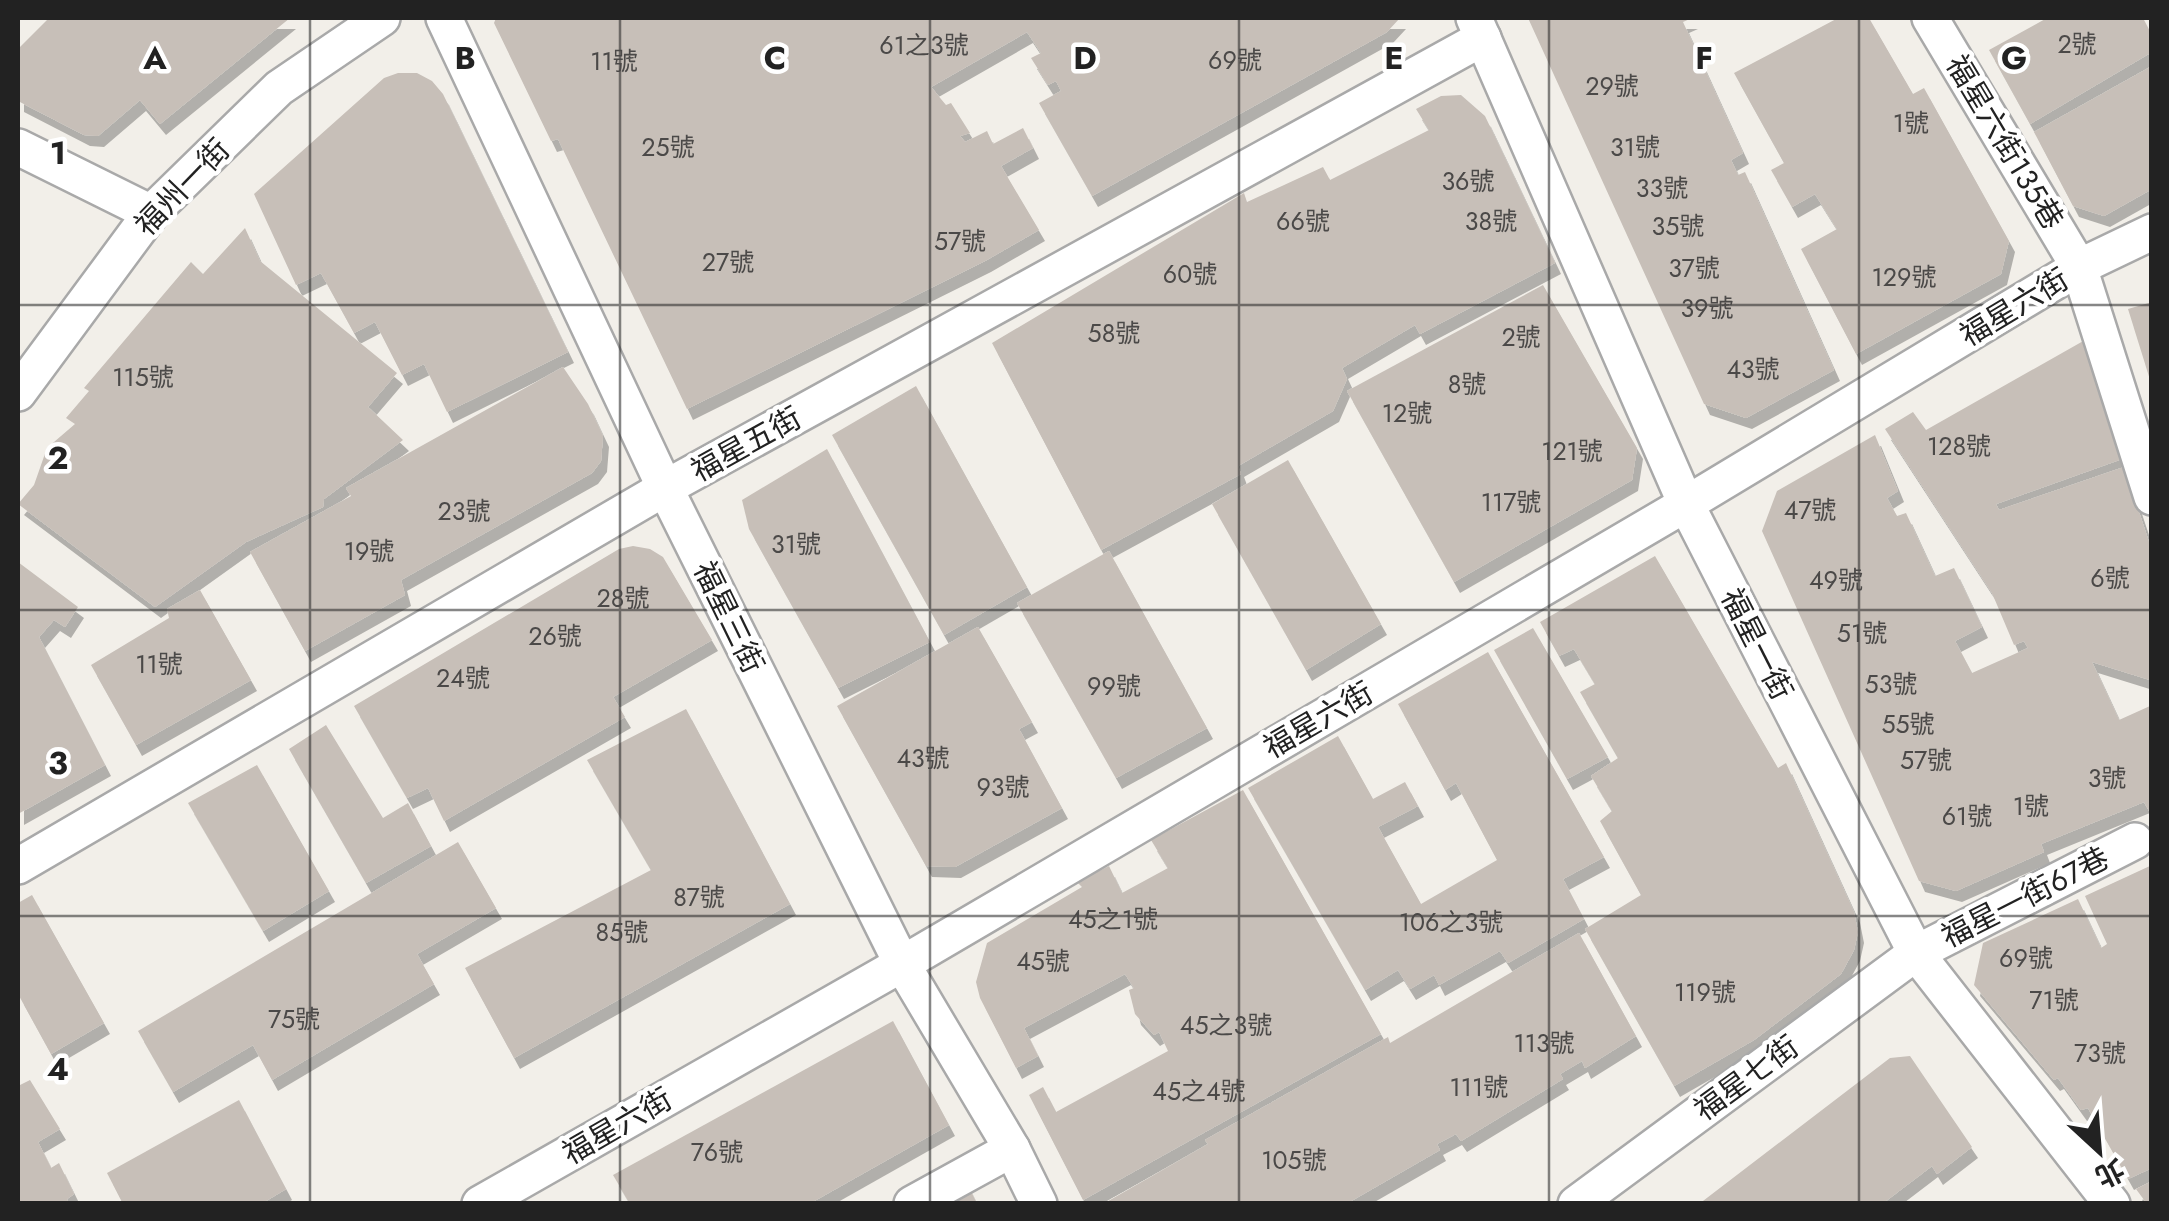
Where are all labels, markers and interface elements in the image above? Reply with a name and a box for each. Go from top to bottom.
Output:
house number: 2號 [2057,26,2097,62]
house number: 61之3號 [879,27,969,63]
text: A [142,35,167,81]
text: B [454,35,476,81]
text: C [764,35,786,81]
text: D [1073,35,1097,81]
text: E [1384,35,1404,81]
text: F [1695,35,1713,81]
text: G [2001,35,2027,81]
house number: 69號 [1208,42,1262,78]
house number: 11號 [590,43,638,79]
street label: 福星六街135巷 [1936,47,2074,237]
house number: 29號 [1585,68,1639,104]
house number: 1號 [1893,105,1929,141]
street label: 福州一街 [125,129,239,245]
house number: 25號 [641,129,695,165]
house number: 31號 [1610,129,1660,165]
text: 1 [50,130,66,176]
house number: 36號 [1441,163,1495,199]
house number: 33號 [1636,170,1688,206]
house number: 66號 [1276,203,1330,239]
house number: 38號 [1465,203,1517,239]
house number: 35號 [1652,208,1704,244]
house number: 57號 [934,223,986,259]
house number: 27號 [702,244,754,280]
house number: 37號 [1668,250,1720,286]
house number: 60號 [1163,256,1217,292]
street label: 福星六街 [1951,258,2077,356]
house number: 129號 [1872,259,1936,295]
house number: 39號 [1680,290,1734,326]
house number: 58號 [1088,315,1140,351]
house number: 2號 [1501,319,1541,355]
house number: 43號 [1726,351,1780,387]
house number: 115號 [112,359,174,395]
house number: 8號 [1448,366,1486,402]
house number: 12號 [1382,395,1432,431]
street label: 福星五街 [683,396,809,492]
house number: 128號 [1927,428,1991,464]
house number: 121號 [1541,433,1603,469]
text: 2 [48,435,69,481]
house number: 117號 [1481,484,1541,520]
house number: 47號 [1784,492,1836,528]
house number: 23號 [438,493,490,529]
house number: 31號 [771,526,821,562]
house number: 19號 [344,533,394,569]
street label: 福星三街 [683,554,775,680]
house number: 6號 [2090,560,2130,596]
house number: 49號 [1809,562,1863,598]
house number: 28號 [597,580,649,616]
street label: 福星一街 [1711,581,1803,707]
house number: 51號 [1837,615,1887,651]
house number: 26號 [528,618,582,654]
house number: 11號 [135,646,183,682]
house number: 24號 [436,660,490,696]
house number: 53號 [1865,666,1917,702]
house number: 99號 [1087,668,1141,704]
street label: 福星六街 [1255,671,1381,769]
house number: 55號 [1881,706,1935,742]
text: 3 [48,740,68,786]
house number: 43號 [896,740,950,776]
house number: 57號 [1900,742,1952,778]
house number: 3號 [2088,760,2126,796]
house number: 93號 [976,769,1030,805]
house number: 1號 [2013,788,2049,824]
house number: 61號 [1942,798,1992,834]
street label: 福星一街67巷 [1934,836,2116,958]
house number: 87號 [673,879,725,915]
house number: 45之1號 [1068,901,1158,937]
house number: 106之3號 [1399,904,1503,940]
house number: 85號 [596,914,648,950]
house number: 69號 [1999,940,2053,976]
house number: 45號 [1016,943,1070,979]
house number: 119號 [1674,974,1736,1010]
house number: 71號 [2029,982,2079,1018]
house number: 75號 [268,1001,320,1037]
house number: 45之3號 [1180,1007,1272,1043]
house number: 113號 [1513,1025,1575,1061]
street label: 福星七街 [1685,1025,1807,1131]
house number: 73號 [2074,1035,2126,1071]
text: 4 [47,1046,69,1092]
house number: 111號 [1450,1069,1508,1105]
house number: 45之4號 [1152,1073,1246,1109]
street label: 福星六街 [554,1077,680,1175]
north arrow [2049,1101,2149,1201]
house number: 76號 [691,1134,743,1170]
house number: 105號 [1261,1142,1327,1178]
text: 北 [2088,1148,2131,1198]

